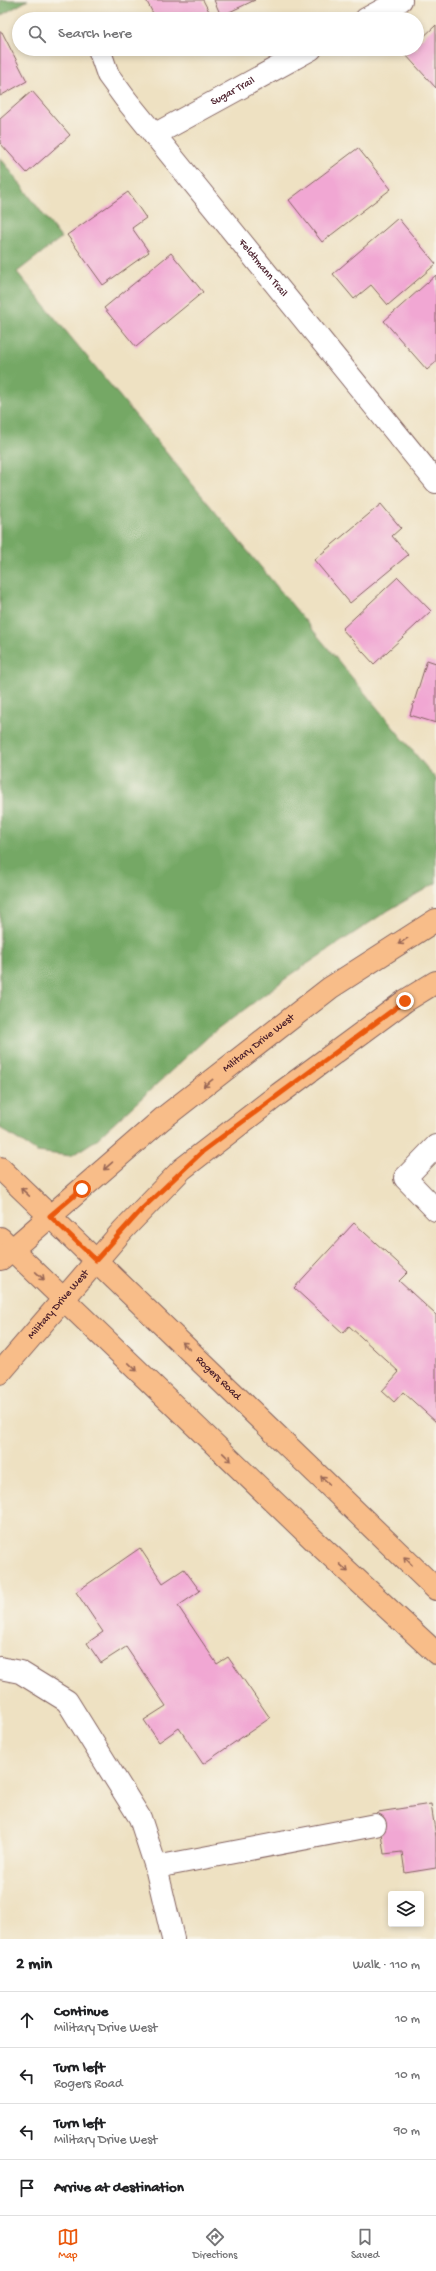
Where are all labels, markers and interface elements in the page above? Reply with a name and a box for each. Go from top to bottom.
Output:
search box [12,12,424,56]
icon: search [26,23,48,45]
text: Search here [58,25,132,43]
street label: Sugar Trail [209,75,257,109]
street label: Feldtmann Trail [235,236,290,300]
one-way arrow [397,937,409,945]
route end [396,992,414,1010]
street label: Military Drive West [220,1011,298,1075]
one-way arrow [202,1079,213,1087]
one-way arrow [103,1162,113,1171]
route start [73,1180,91,1198]
one-way arrow [19,1188,30,1197]
street label: Military Drive West [26,1266,93,1342]
one-way arrow [35,1271,45,1281]
one-way arrow [181,1341,191,1351]
street label: Rogers Road [193,1354,244,1404]
one-way arrow [128,1362,138,1372]
one-way arrow [222,1452,232,1461]
one-way arrow [320,1475,330,1485]
one-way arrow [403,1557,413,1566]
one-way arrow [339,1563,349,1573]
map controls [388,1891,424,1927]
button: layers [388,1891,424,1927]
text: 2 min [16,1955,52,1975]
text: Walk · 110 m [353,1958,420,1973]
text: Continue [54,2003,108,2021]
icon: ahead [16,2009,38,2031]
text: 10 m [395,2012,420,2027]
text: Military Drive West [54,2021,157,2036]
text: Turn left [54,2059,105,2077]
icon: left [16,2065,38,2087]
text: 10 m [395,2068,420,2083]
text: Rogers Road [54,2077,123,2092]
text: Turn left [54,2115,105,2133]
icon: left [16,2121,38,2143]
text: 90 m [394,2124,420,2139]
text: Military Drive West [54,2133,157,2148]
icon: arrive [16,2177,38,2199]
text: Arrive at destination [54,2179,184,2197]
tab: Map [57,2226,79,2262]
tab: Directions [193,2226,237,2262]
tab: Saved [351,2226,379,2262]

